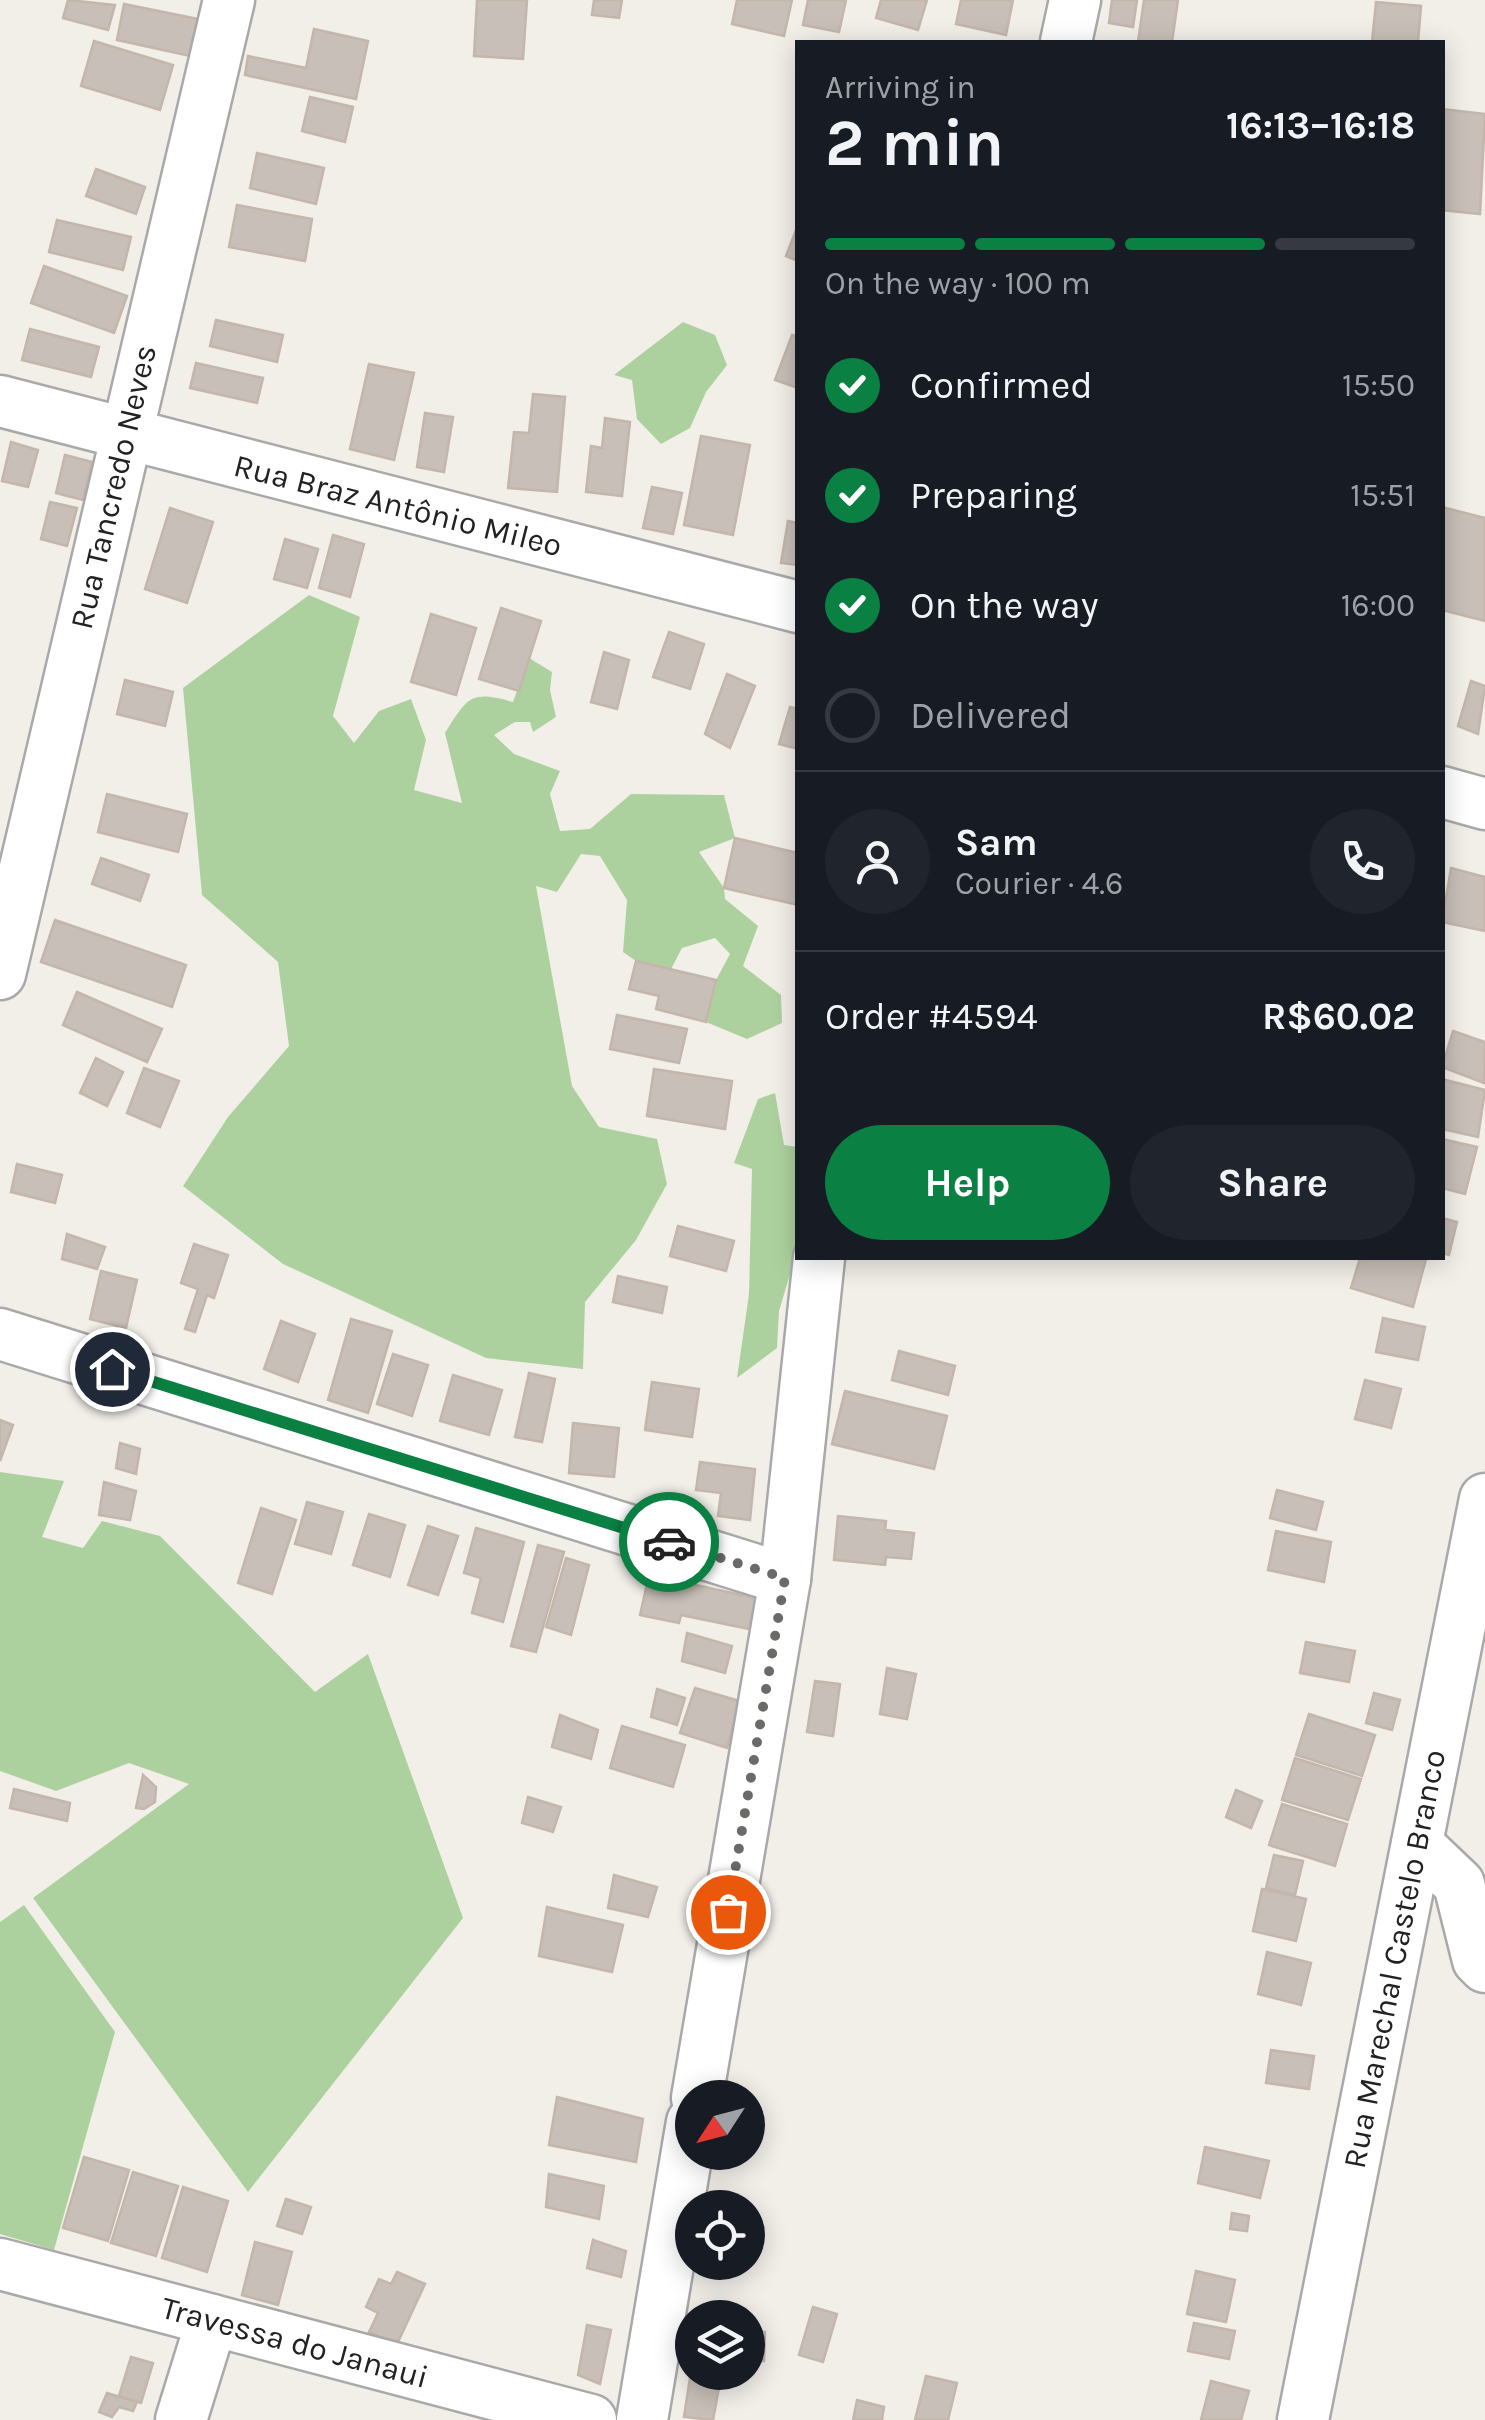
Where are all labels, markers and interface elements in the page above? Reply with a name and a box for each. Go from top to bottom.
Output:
text: Arriving in [825,69,976,106]
text: 16:13–16:18 [1226,103,1415,148]
text: 2 min [825,105,1004,181]
text: On the way · 100 m [825,265,1091,302]
street label: Rua Tancredo Neves [63,341,164,633]
icon: check [825,358,880,413]
text: Confirmed [910,363,1093,408]
text: 15:50 [1342,367,1415,404]
street label: Rua Braz Antônio Mileo [230,447,566,564]
icon: check [825,468,880,523]
text: Preparing [910,473,1077,518]
text: 15:51 [1350,477,1415,514]
icon: check [825,578,880,633]
text: On the way [910,583,1098,628]
text: 16:00 [1341,587,1415,624]
text: Delivered [910,693,1071,738]
button: person [825,809,930,914]
button: phone [1310,809,1415,914]
text: Sam [955,820,1038,865]
text: Courier · 4.6 [955,865,1123,902]
text: Order #4594 [825,994,1038,1039]
text: R$60.02 [1262,994,1415,1039]
button: Help [825,1125,1110,1240]
button: Share [1130,1125,1415,1240]
pin [70,1327,155,1412]
icon: home [85,1342,140,1397]
courier [619,1492,719,1592]
icon: car [642,1515,697,1570]
street label: Rua Marechal Castelo Branco [1336,1747,1453,2172]
pin [686,1870,771,1955]
icon: bag [701,1885,756,1940]
north arrow [675,2080,765,2170]
map controls [675,2080,765,2390]
button: locate [675,2190,765,2280]
street label: Travessa do Janaui [157,2289,432,2396]
button: layers [675,2300,765,2390]

